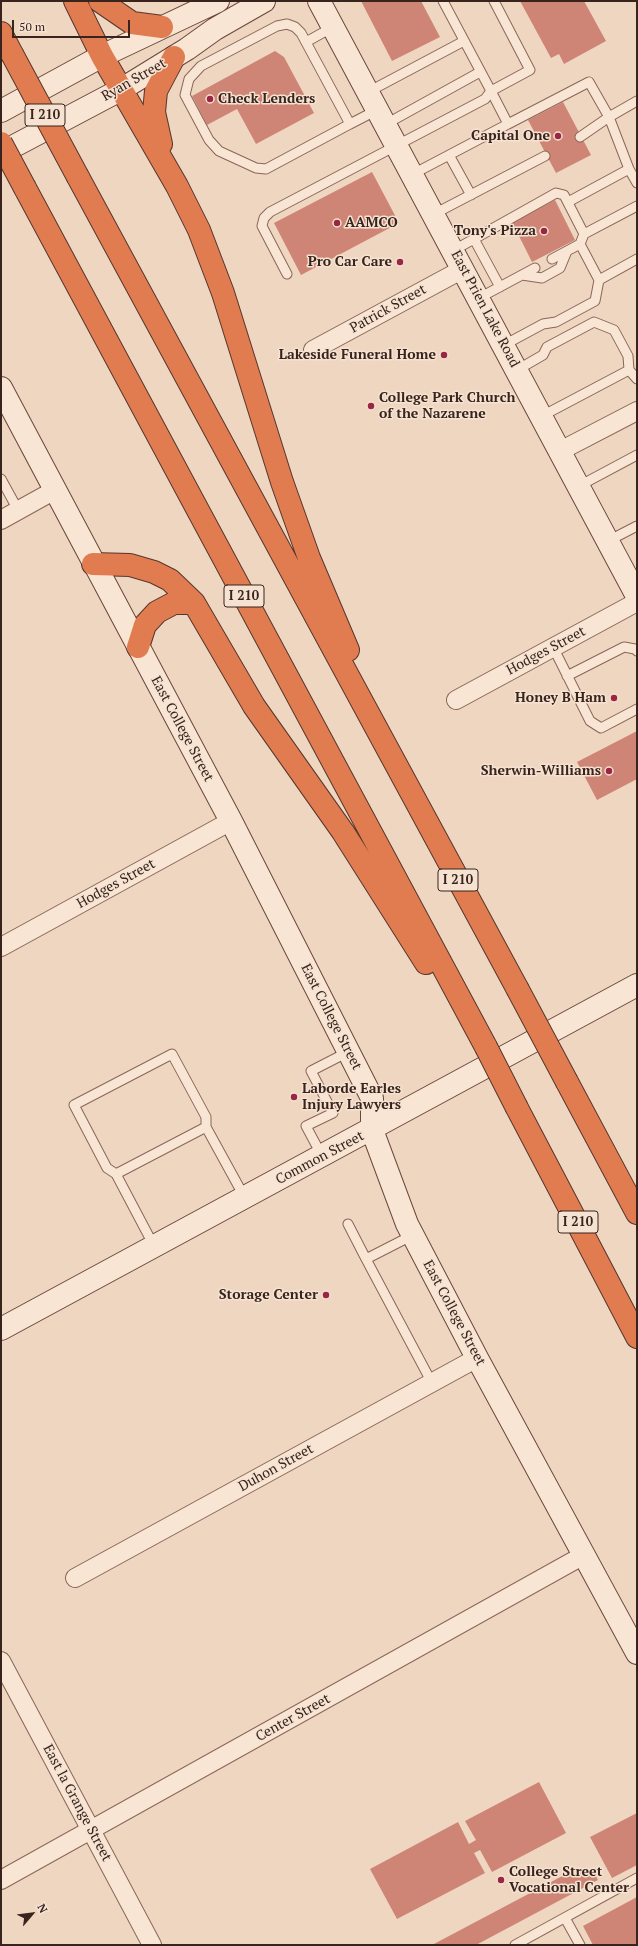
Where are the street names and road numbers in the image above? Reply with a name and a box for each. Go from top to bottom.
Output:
street label: Ryan Street [99,55,169,105]
road number: I 210 [25,104,65,126]
street label: East Prien Lake Road [447,248,523,370]
street label: Patrick Street [347,281,429,337]
road number: I 210 [224,585,264,607]
street label: Hodges Street [504,623,588,679]
street label: East College Street [147,673,217,785]
street label: Hodges Street [74,856,158,912]
road number: I 210 [438,869,478,891]
street label: East College Street [297,961,365,1073]
street label: Common Street [273,1128,367,1188]
road number: I 210 [558,1211,598,1233]
street label: East College Street [419,1257,489,1369]
street label: Duhon Street [236,1441,316,1495]
street label: Center Street [253,1691,333,1745]
street label: East la Grange Street [39,1742,115,1864]

